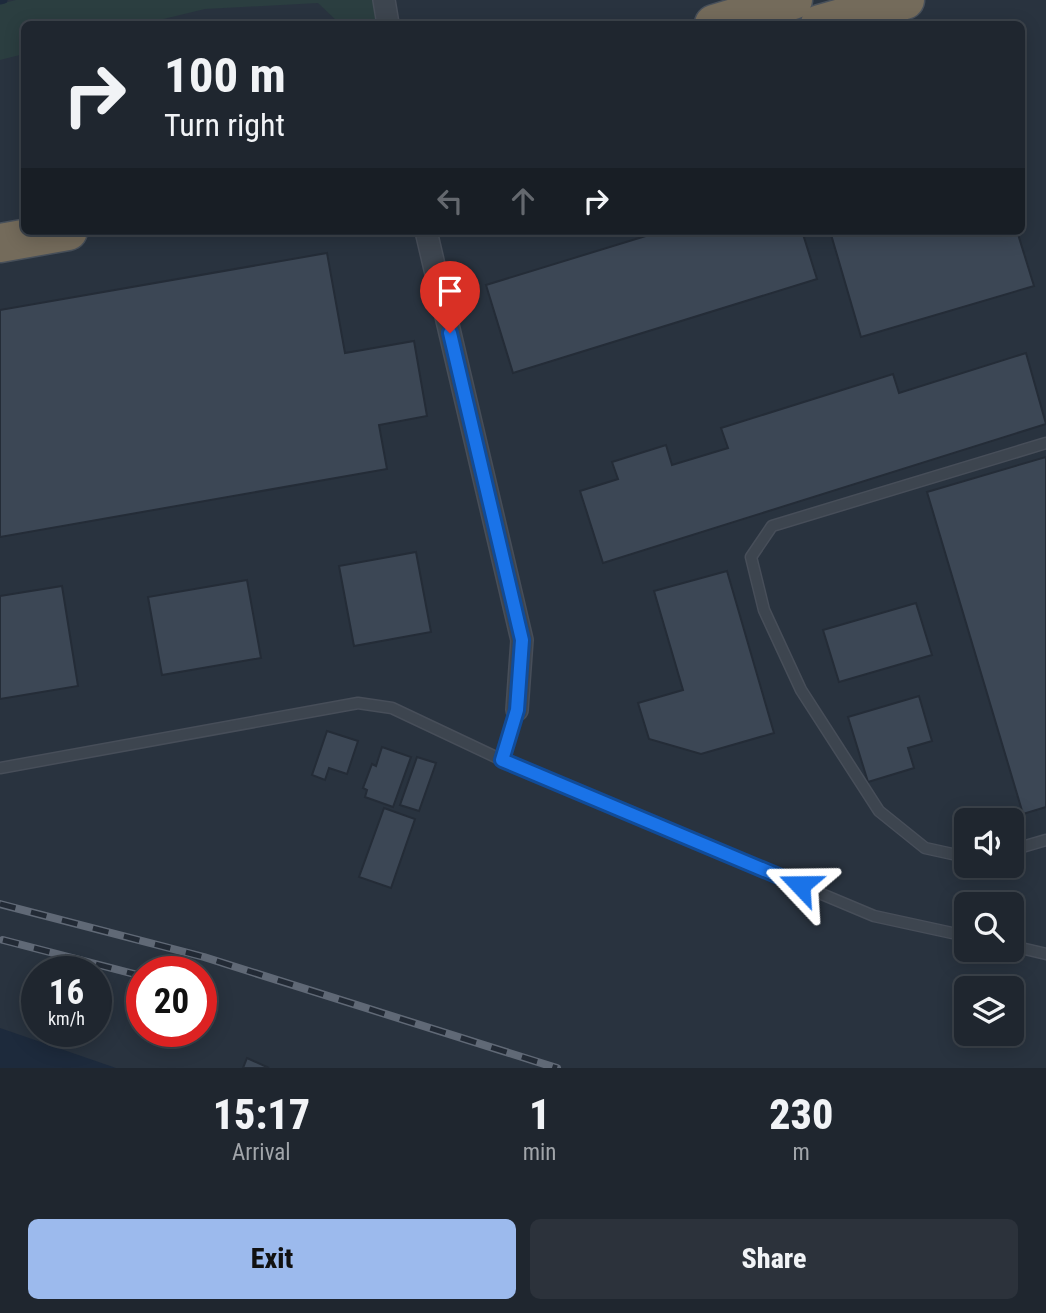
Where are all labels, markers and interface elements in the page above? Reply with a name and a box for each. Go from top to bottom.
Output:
text: 100 m [164,47,286,104]
icon: right [49,49,140,140]
text: Turn right [164,106,285,144]
icon: left [431,182,469,220]
icon: ahead [504,182,542,220]
icon: right [577,182,615,220]
pin [420,261,480,333]
icon: arrive [431,272,469,310]
map controls [954,808,1024,1046]
button: sound [954,808,1024,878]
position arrow [763,848,837,922]
button: search [954,892,1024,962]
speed limit sign: 20 [126,956,217,1047]
text: 16 [49,972,84,1013]
button: layers [954,976,1024,1046]
text: km/h [48,1008,85,1029]
text: 15:17 [213,1090,310,1139]
text: 1 [529,1090,550,1139]
text: 230 [769,1090,833,1139]
text: Arrival [232,1139,291,1166]
text: min [523,1139,556,1166]
text: m [793,1139,810,1166]
button: Exit [28,1219,516,1299]
button: Share [530,1219,1018,1299]

